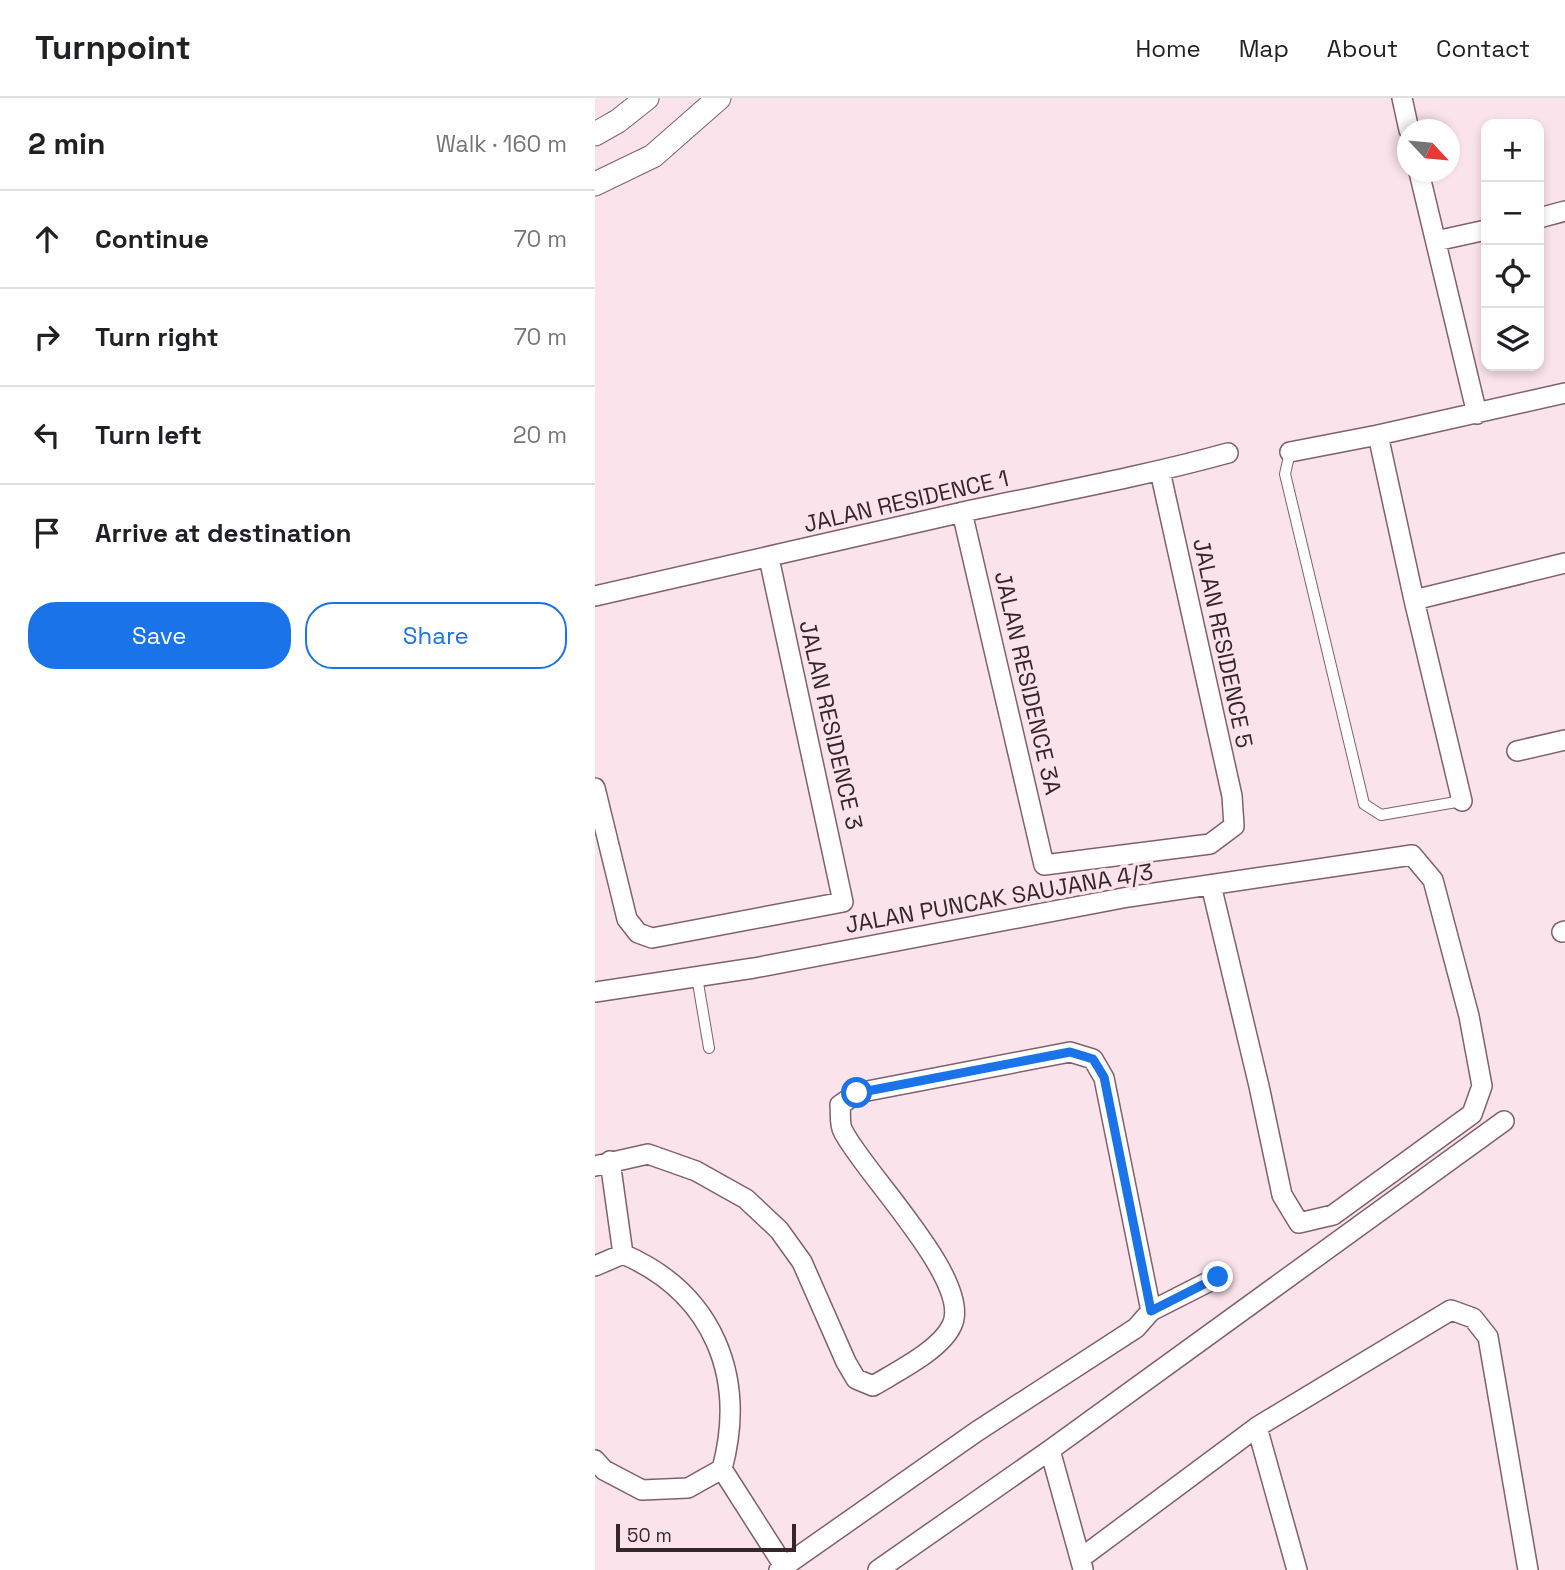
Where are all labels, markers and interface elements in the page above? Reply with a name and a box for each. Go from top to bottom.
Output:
text: Turnpoint [35,27,191,69]
text: Home [1135,33,1201,64]
text: Map [1239,33,1289,64]
text: About [1327,33,1398,64]
text: Contact [1436,33,1530,64]
north arrow [1397,119,1460,182]
map controls [1481,119,1544,371]
button: + [1481,119,1544,182]
text: 2 min [28,124,106,163]
text: Walk · 160 m [436,129,567,159]
button: − [1481,182,1544,245]
icon: ahead [28,220,66,258]
text: Continue [95,222,209,256]
text: 70 m [514,224,567,254]
button: locate [1481,245,1544,308]
button: layers [1481,308,1544,371]
icon: right [28,318,66,356]
text: Turn right [95,320,219,354]
text: 70 m [514,322,567,352]
icon: left [28,416,66,454]
text: Turn left [95,418,202,452]
text: 20 m [513,420,567,450]
street label: JALAN RESIDENCE 1 [801,463,1011,539]
icon: arrive [28,514,66,552]
text: Arrive at destination [95,516,352,550]
street label: JALAN RESIDENCE 5 [1186,535,1260,751]
street label: JALAN RESIDENCE 3A [988,568,1068,798]
button: Save [28,602,291,669]
button: Share [305,602,567,669]
street label: JALAN RESIDENCE 3 [792,617,870,833]
street label: JALAN PUNCAK SAUJANA 4/3 [843,856,1155,940]
route start [841,1077,872,1108]
route end [1202,1261,1233,1292]
scale bar [616,1521,796,1553]
text: 50 m [627,1523,672,1548]

